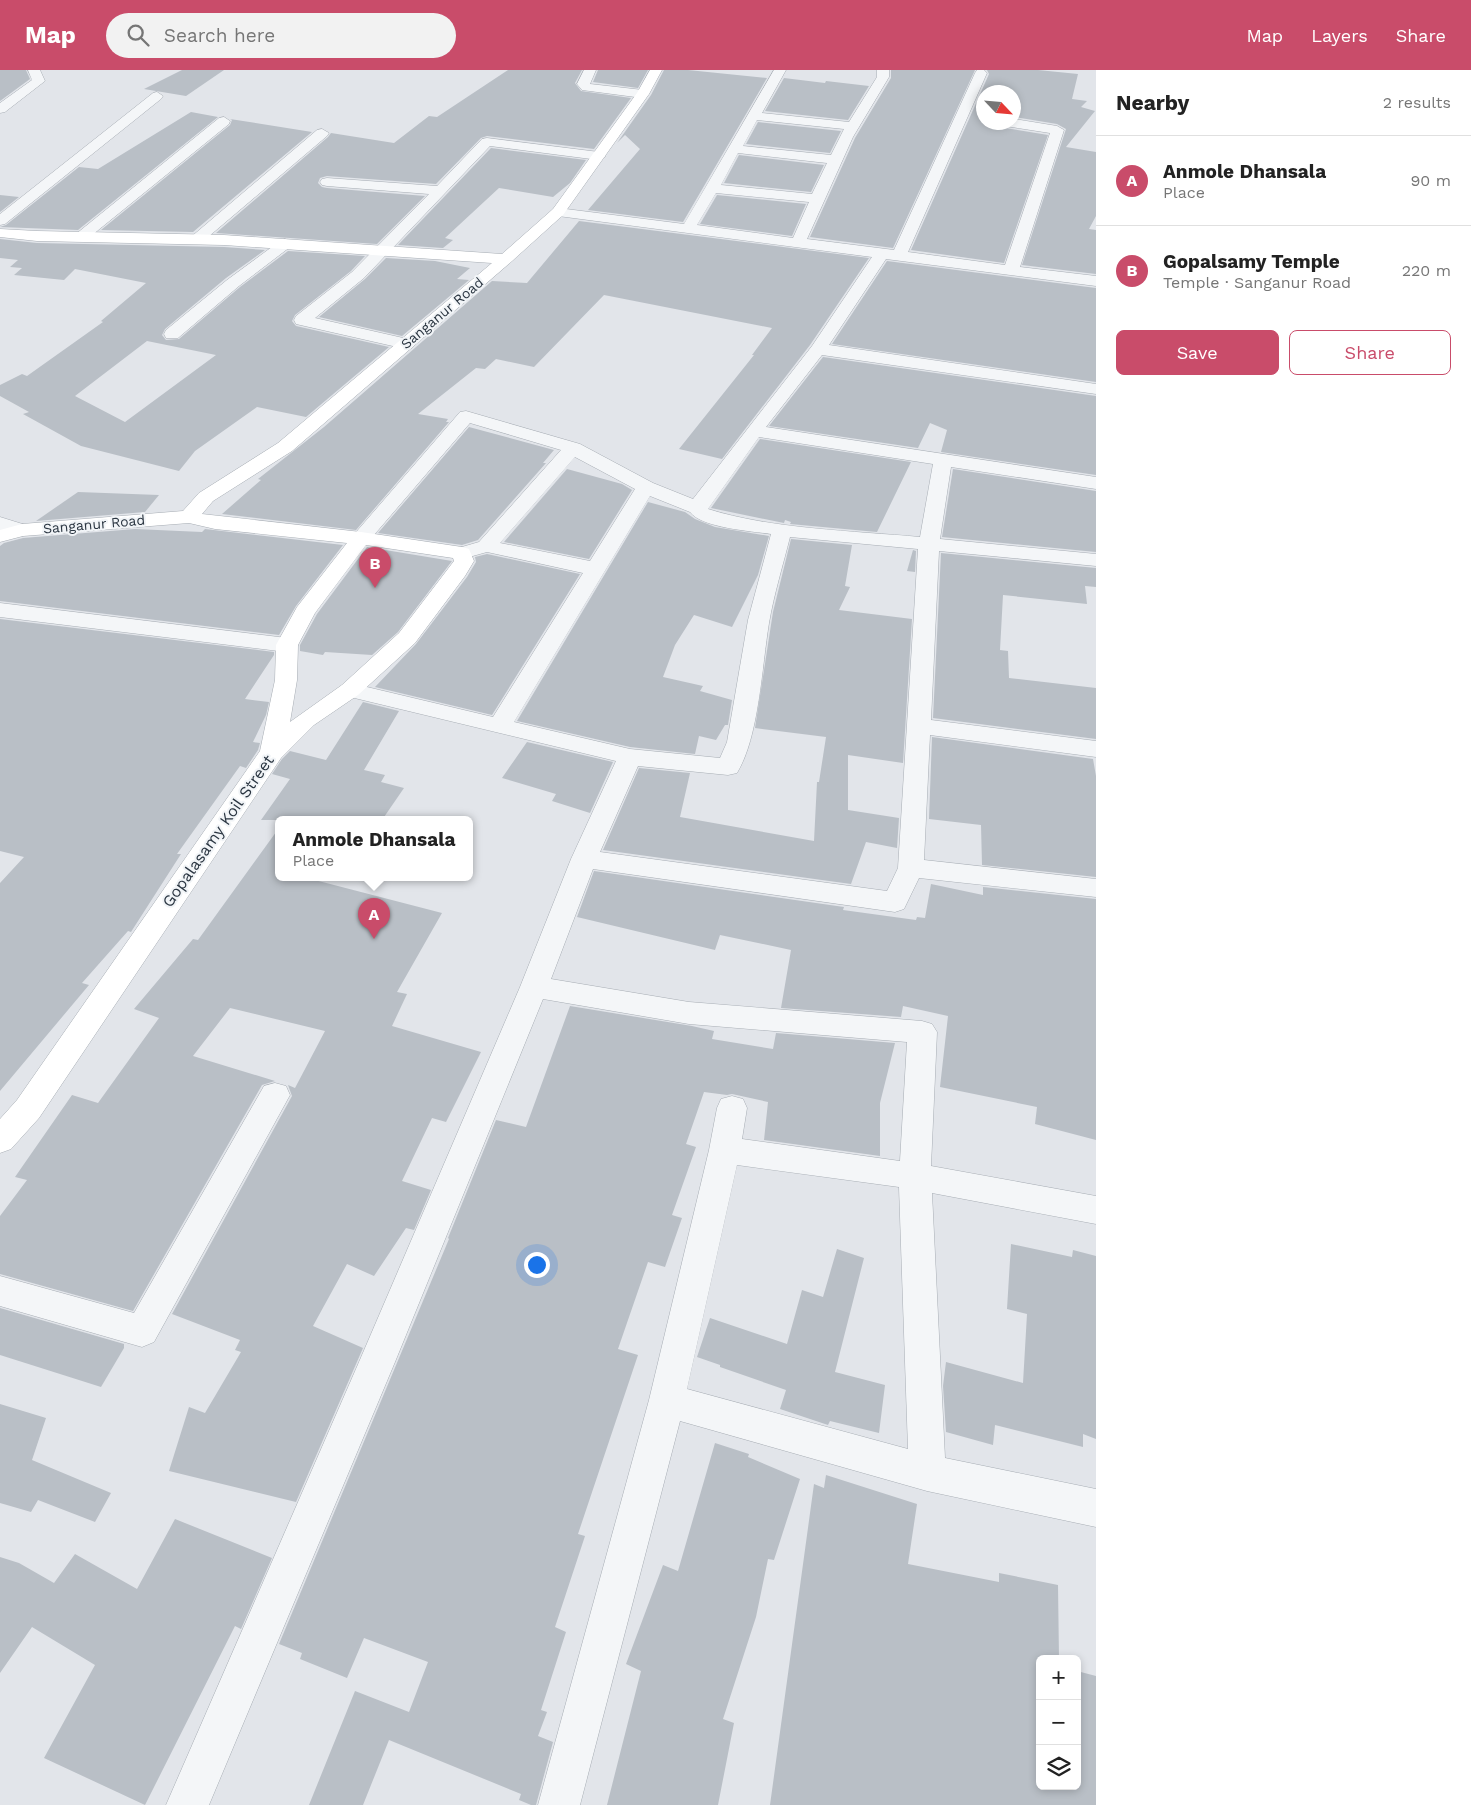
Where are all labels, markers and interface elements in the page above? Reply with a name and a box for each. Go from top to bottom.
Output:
search box [106,13,456,58]
text: Map [25,21,76,49]
icon: search [124,21,152,49]
text: Search here [164,24,275,47]
text: Map [1246,25,1283,46]
text: Layers [1311,25,1368,46]
text: Share [1396,25,1446,46]
north arrow [976,85,1021,130]
text: Nearby [1116,90,1189,115]
text: 2 results [1383,93,1451,112]
text: Anmole Dhansala [1163,160,1326,183]
text: A [1127,171,1137,190]
text: 90 m [1410,171,1451,190]
text: Place [1163,183,1205,202]
text: Gopalsamy Temple [1163,250,1340,273]
text: B [1127,261,1137,280]
text: 220 m [1402,261,1451,280]
text: Temple · Sanganur Road [1163,273,1351,292]
street label: Sanganur Road [398,274,486,352]
button: Save [1116,330,1279,375]
button: Share [1289,330,1451,375]
street label: Sanganur Road [42,512,146,536]
pin: B [359,547,391,588]
street label: Gopalasamy Koil Street [158,751,278,911]
popup [275,816,473,881]
text: Anmole Dhansala [292,828,456,851]
text: Place [292,851,334,870]
pin: A [358,898,390,939]
your location [524,1252,550,1278]
map controls [1036,1655,1081,1790]
button: + [1036,1655,1081,1700]
button: − [1036,1700,1081,1745]
button: layers [1036,1745,1081,1790]

